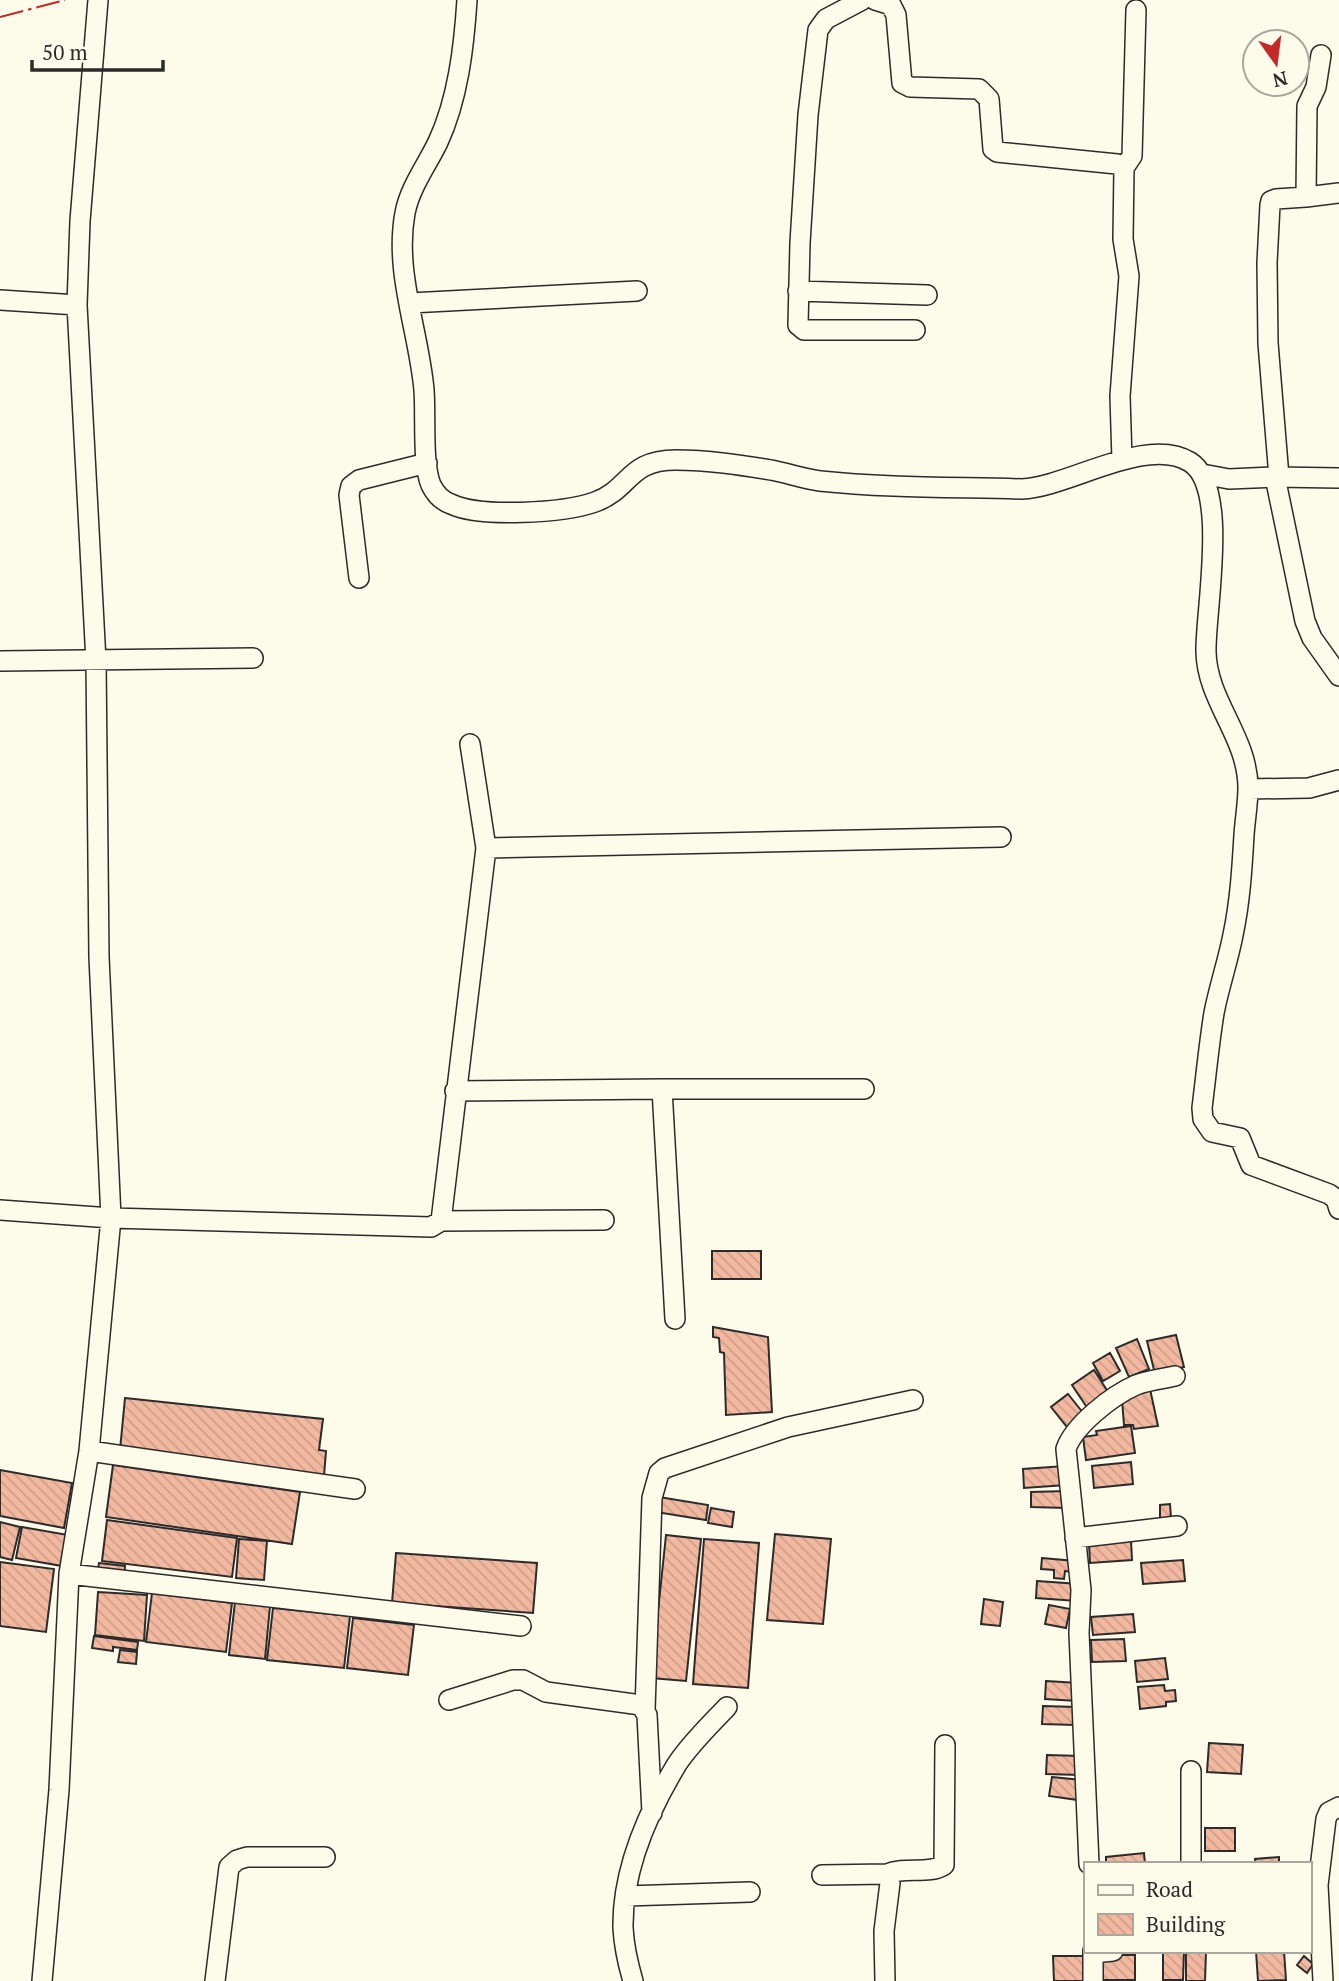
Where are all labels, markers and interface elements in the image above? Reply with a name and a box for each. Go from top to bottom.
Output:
scale bar [32,28,163,72]
north arrow [1241,28,1311,98]
text: 50 m [42,38,88,66]
text: N [1270,66,1290,94]
legend [1084,1862,1311,1953]
text: Road [1146,1875,1193,1903]
text: Building [1146,1910,1226,1938]

